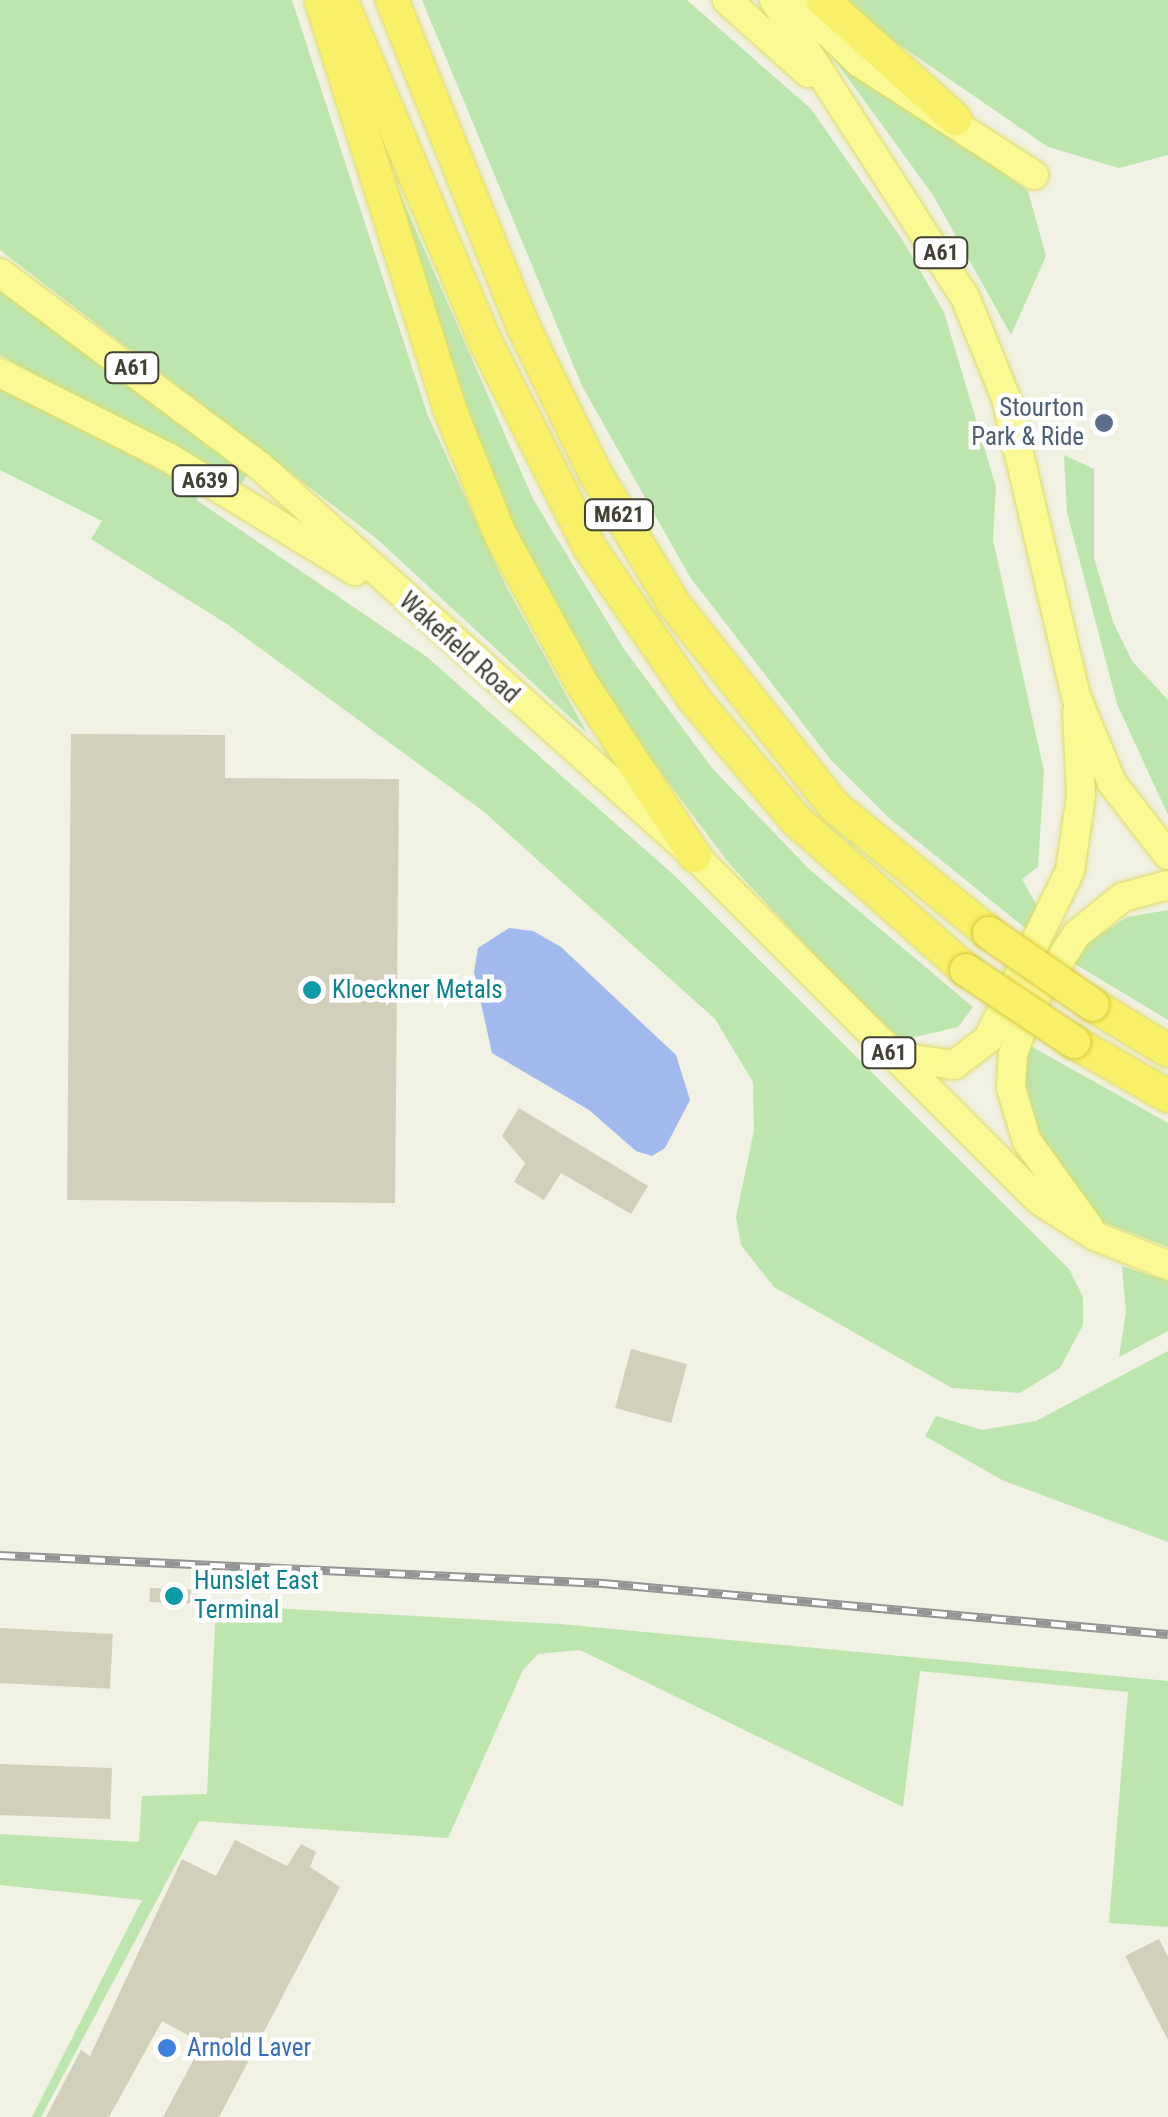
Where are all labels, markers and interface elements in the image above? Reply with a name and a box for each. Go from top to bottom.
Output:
road number: A61 [911,236,971,270]
road number: A61 [102,351,162,385]
place label: Stourton Park & Ride [971,394,1084,453]
marker: Stourton Park & Ride [1093,412,1115,434]
road number: A639 [170,464,240,498]
road number: M621 [582,498,656,532]
street label: Wakefield Road [393,586,525,710]
place label: Kloeckner Metals [332,975,503,1005]
marker: Kloeckner Metals [301,979,323,1001]
road number: A61 [859,1036,919,1070]
place label: Hunslet East Terminal [194,1567,319,1626]
marker: Hunslet East Terminal [163,1585,185,1607]
place label: Arnold Laver [187,2033,311,2063]
marker: Arnold Laver [156,2037,178,2059]

